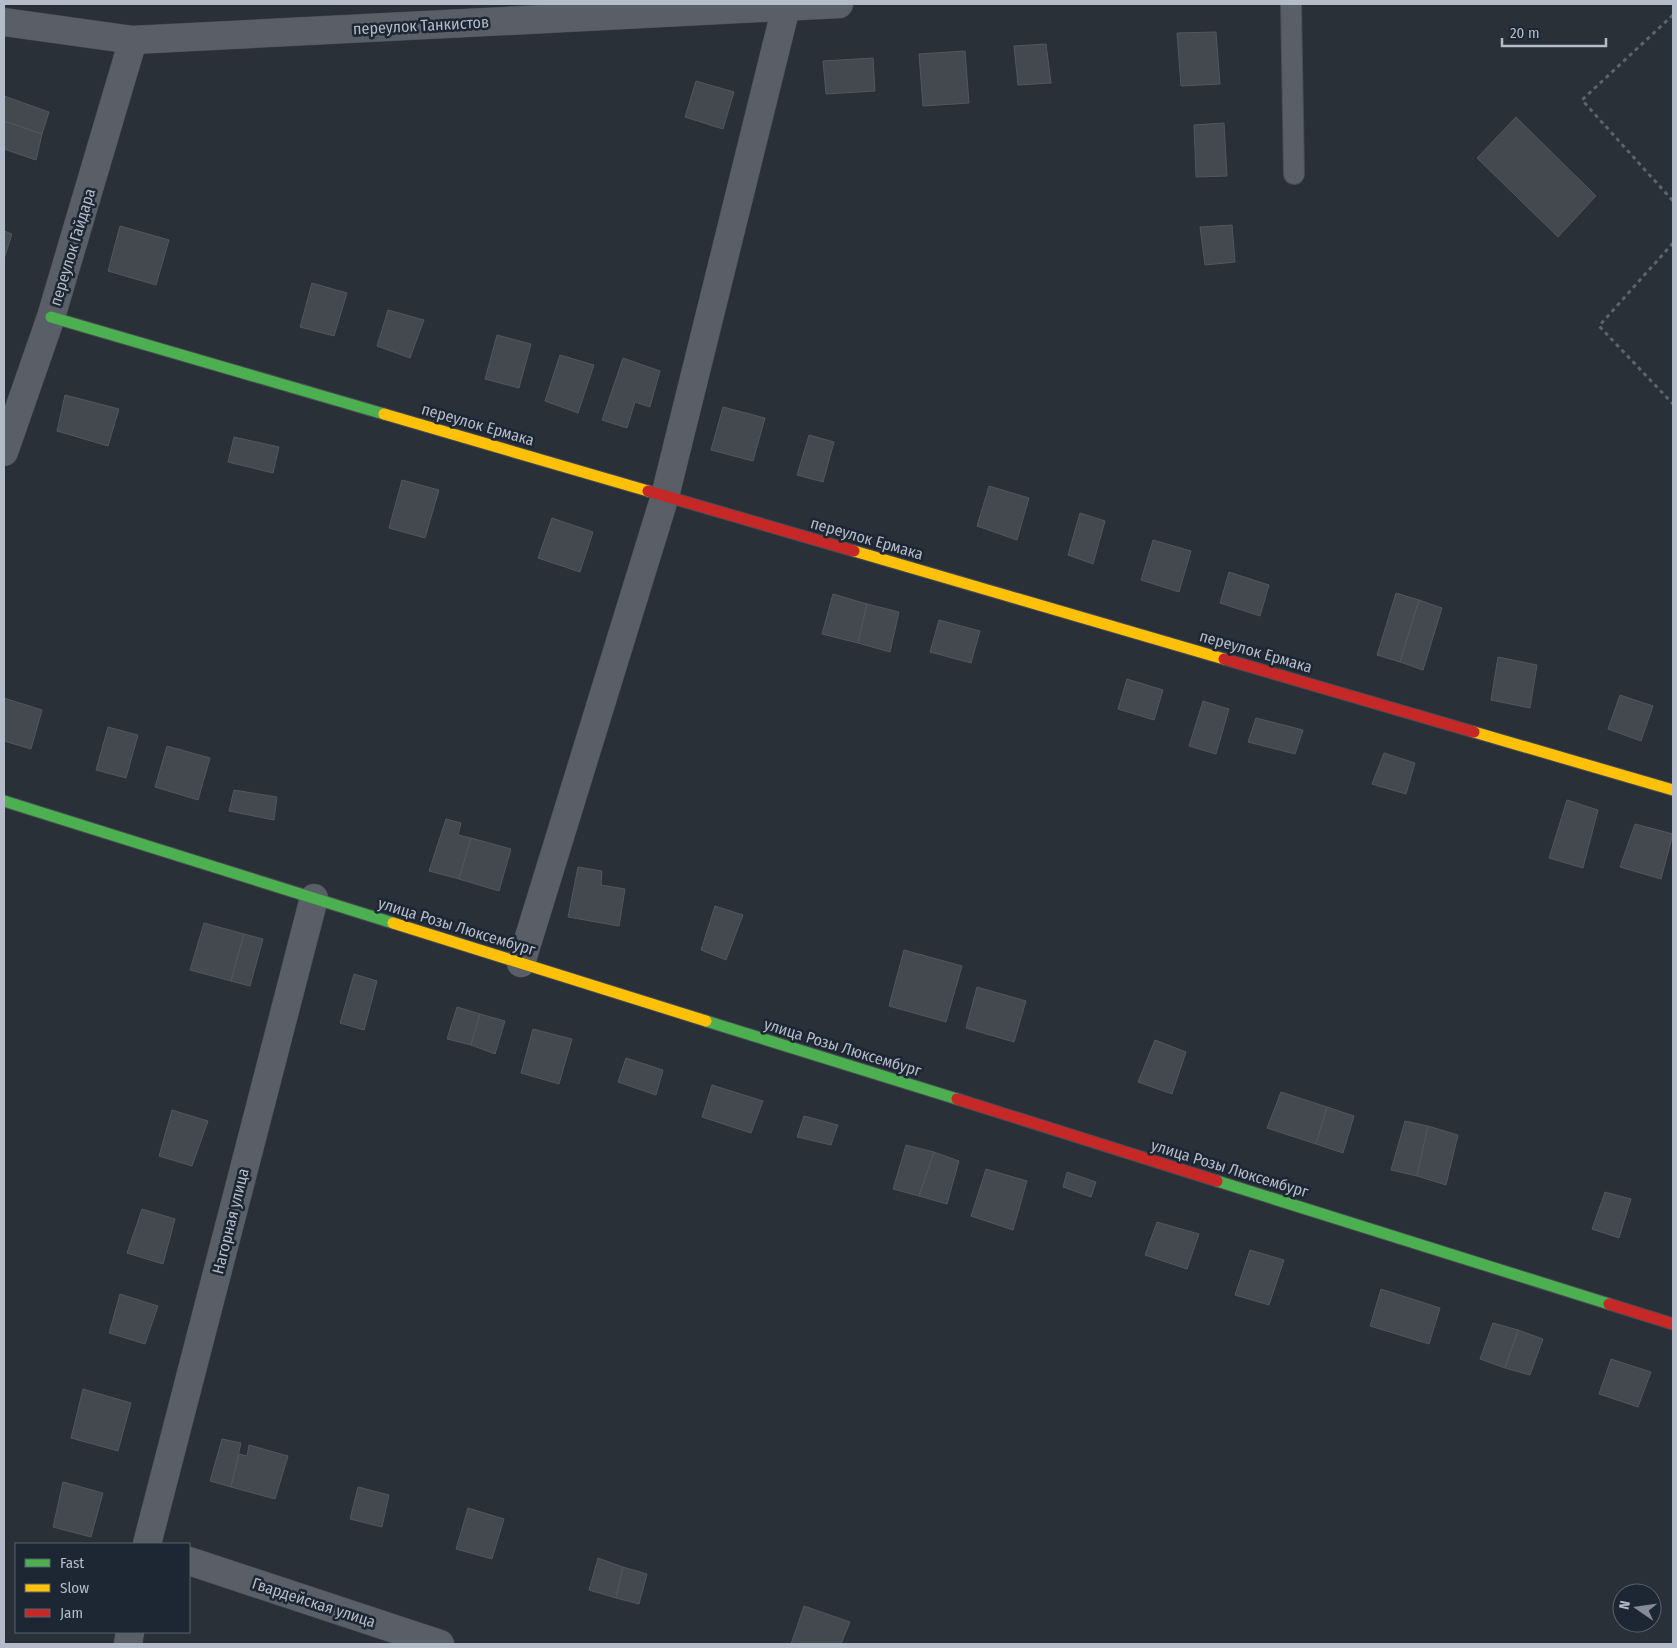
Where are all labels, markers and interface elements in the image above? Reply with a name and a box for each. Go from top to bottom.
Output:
street label: переулок Танкистов [353,12,489,39]
scale bar [1502,15,1606,47]
text: 20 m [1510,24,1540,42]
street label: переулок Гайдара [46,186,99,308]
street label: переулок Ермака [419,399,537,450]
street label: переулок Ермака [808,513,926,564]
street label: переулок Ермака [1197,626,1315,677]
street label: улица Розы Люксембург [376,893,539,960]
street label: улица Розы Люксембург [762,1014,925,1081]
street label: улица Розы Люксембург [1149,1135,1312,1202]
street label: Нагорная улица [208,1166,253,1276]
legend [15,1543,190,1633]
text: Fast [60,1554,84,1572]
street label: Гвардейская улица [250,1574,378,1631]
text: Slow [60,1579,89,1597]
north arrow [1612,1583,1662,1633]
text: N [1616,1599,1634,1611]
text: Jam [60,1604,83,1622]

